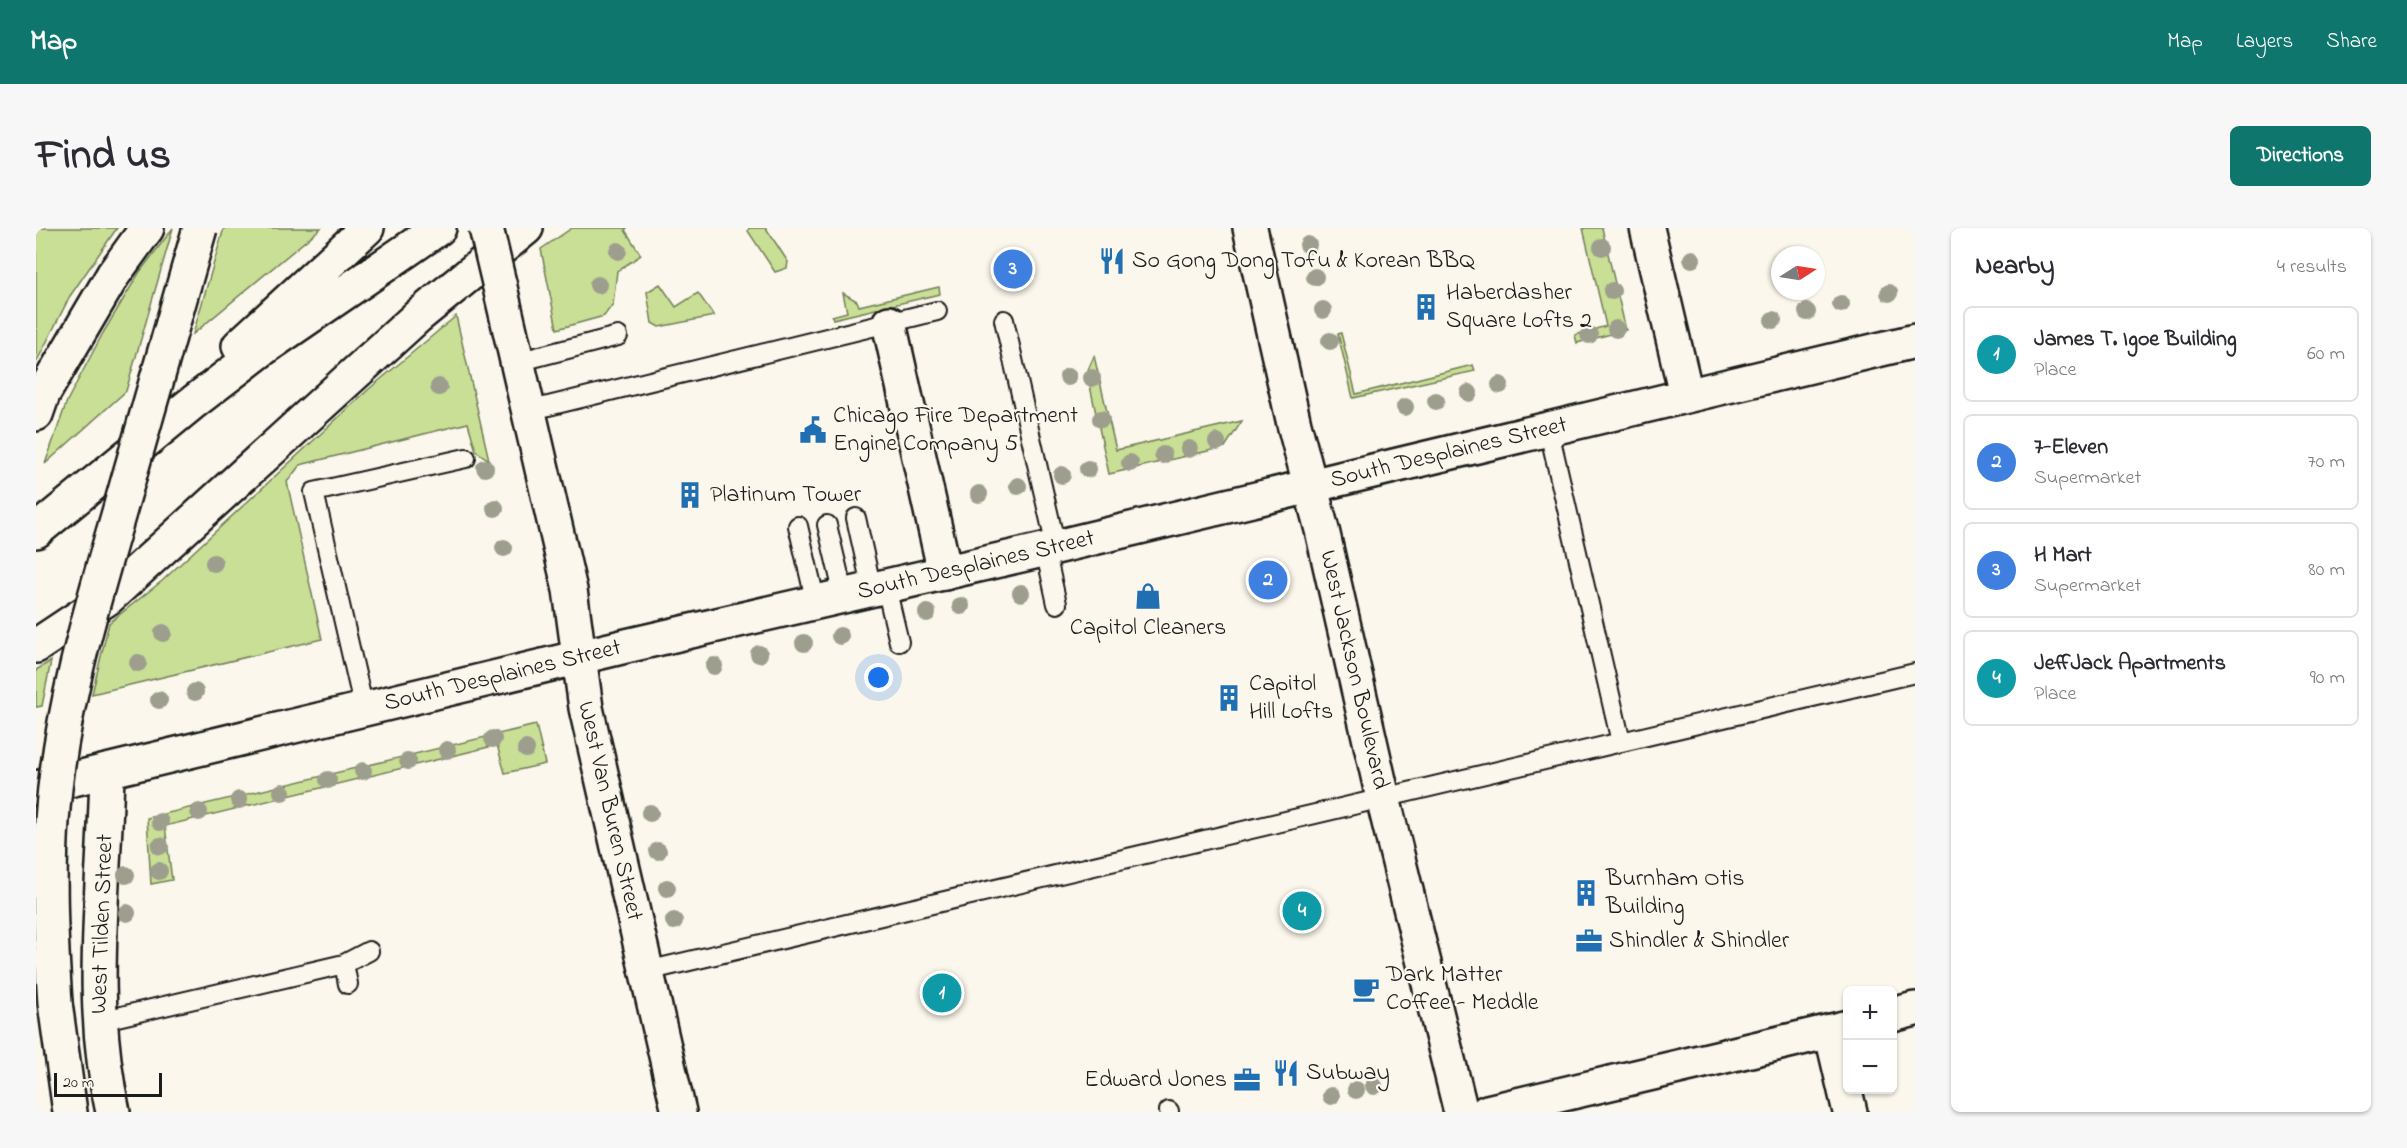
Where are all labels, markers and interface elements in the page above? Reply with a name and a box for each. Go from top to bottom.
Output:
text: Map [30,22,77,63]
text: Map [2167,27,2203,57]
text: Layers [2236,27,2293,57]
text: Share [2326,27,2377,57]
text: Find us [36,126,171,187]
button: Directions [2230,126,2371,186]
place label: So Gong Dong Tofu & Korean BBQ [1132,244,1475,279]
pin: 3 [994,246,1032,291]
restaurant icon: So Gong Dong Tofu & Korean BBQ [1097,246,1127,276]
north arrow [1771,246,1825,300]
text: Nearby [1975,248,2054,286]
text: 4 results [2277,253,2347,282]
place label: Haberdasher Square Lofts 2 [1446,276,1592,339]
building icon: Haberdasher Square Lofts 2 [1411,292,1441,322]
text: James T. Igoe Building [2034,324,2237,356]
text: 1 [1993,340,2000,369]
text: 60 m [2307,340,2345,369]
text: Place [2034,356,2076,385]
place label: Chicago Fire Department Engine Company 5 [833,399,1078,463]
street label: South Desplaines Street [1327,407,1571,498]
public building icon: Chicago Fire Department Engine Company 5 [798,415,828,445]
text: 7-Eleven [2034,432,2108,464]
text: 2 [1992,448,2001,477]
text: 70 m [2308,448,2345,477]
text: Supermarket [2034,464,2141,493]
place label: Platinum Tower [710,478,862,513]
building icon: Platinum Tower [675,480,705,510]
street label: South Desplaines Street [854,521,1098,610]
text: H Mart [2034,540,2092,572]
street label: West Jackson Boulevard [1310,547,1398,793]
text: 3 [1992,556,2001,585]
text: 80 m [2308,556,2345,585]
pin: 2 [1248,558,1288,602]
text: Supermarket [2034,572,2141,601]
shop icon: Capitol Cleaners [1133,581,1163,611]
place label: Capitol Cleaners [1070,611,1226,646]
street label: South Desplaines Street [381,630,625,721]
text: JeffJack Apartments [2034,648,2226,680]
your location [864,663,893,692]
text: 4 [1992,664,2001,693]
text: 90 m [2310,664,2345,693]
place label: Capitol Hill Lofts [1249,667,1333,730]
text: Place [2034,680,2076,709]
building icon: Capitol Hill Lofts [1214,683,1244,713]
street label: West Van Buren Street [568,698,652,924]
street label: West Tilden Street [82,833,124,1015]
place label: Burnham Otis Building [1605,862,1744,925]
building icon: Burnham Otis Building [1571,878,1601,908]
pin: 4 [1282,888,1322,934]
place label: Shindler & Shindler [1609,924,1790,959]
office icon: Shindler & Shindler [1574,926,1604,956]
place label: Dark Matter Coffee - Meddle [1385,958,1539,1021]
pin: 1 [922,970,962,1016]
cafe icon: Dark Matter Coffee - Meddle [1351,974,1381,1004]
map controls [1843,986,1897,1094]
button: + [1843,986,1897,1040]
button: − [1843,1040,1897,1094]
place label: Subway [1306,1056,1390,1092]
restaurant icon: Subway [1271,1058,1301,1088]
place label: Edward Jones [1084,1063,1227,1098]
office icon: Edward Jones [1232,1065,1262,1095]
scale bar [54,1070,162,1098]
text: 20 m [63,1071,94,1095]

